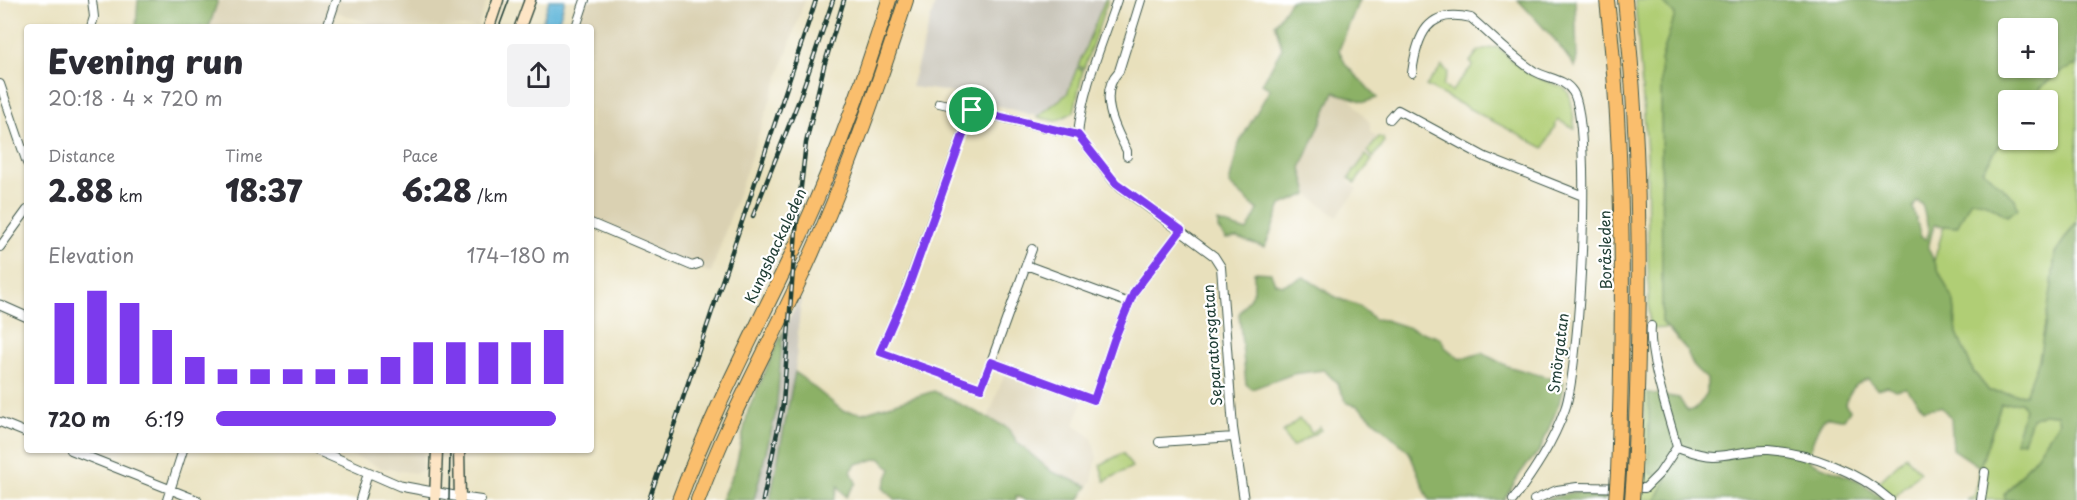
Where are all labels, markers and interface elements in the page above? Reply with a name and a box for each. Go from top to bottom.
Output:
map controls [1998,18,2058,150]
button: + [1998,18,2058,78]
text: Evening run [48,35,243,85]
button: share [507,44,570,107]
text: 20:18 · 4 × 720 m [48,83,223,113]
pin [946,84,997,135]
button: − [1998,90,2058,150]
icon: arrive [955,93,988,126]
text: Distance [48,143,115,167]
text: Time [225,143,263,167]
text: Pace [402,143,438,167]
text: 2.88 [48,167,114,212]
text: 18:37 [225,167,302,212]
text: 6:28 [402,167,472,212]
text: km [114,183,143,207]
text: /km [472,183,508,207]
street label: Kungsbackaleden [738,184,811,307]
street label: Boråsleden [1592,210,1617,290]
text: Elevation [48,240,134,270]
text: 174–180 m [467,240,570,270]
street label: Separatorsgatan [1196,284,1227,407]
street label: Smörgatan [1541,312,1574,394]
text: 720 m [48,404,110,434]
text: 6:19 [144,404,184,434]

